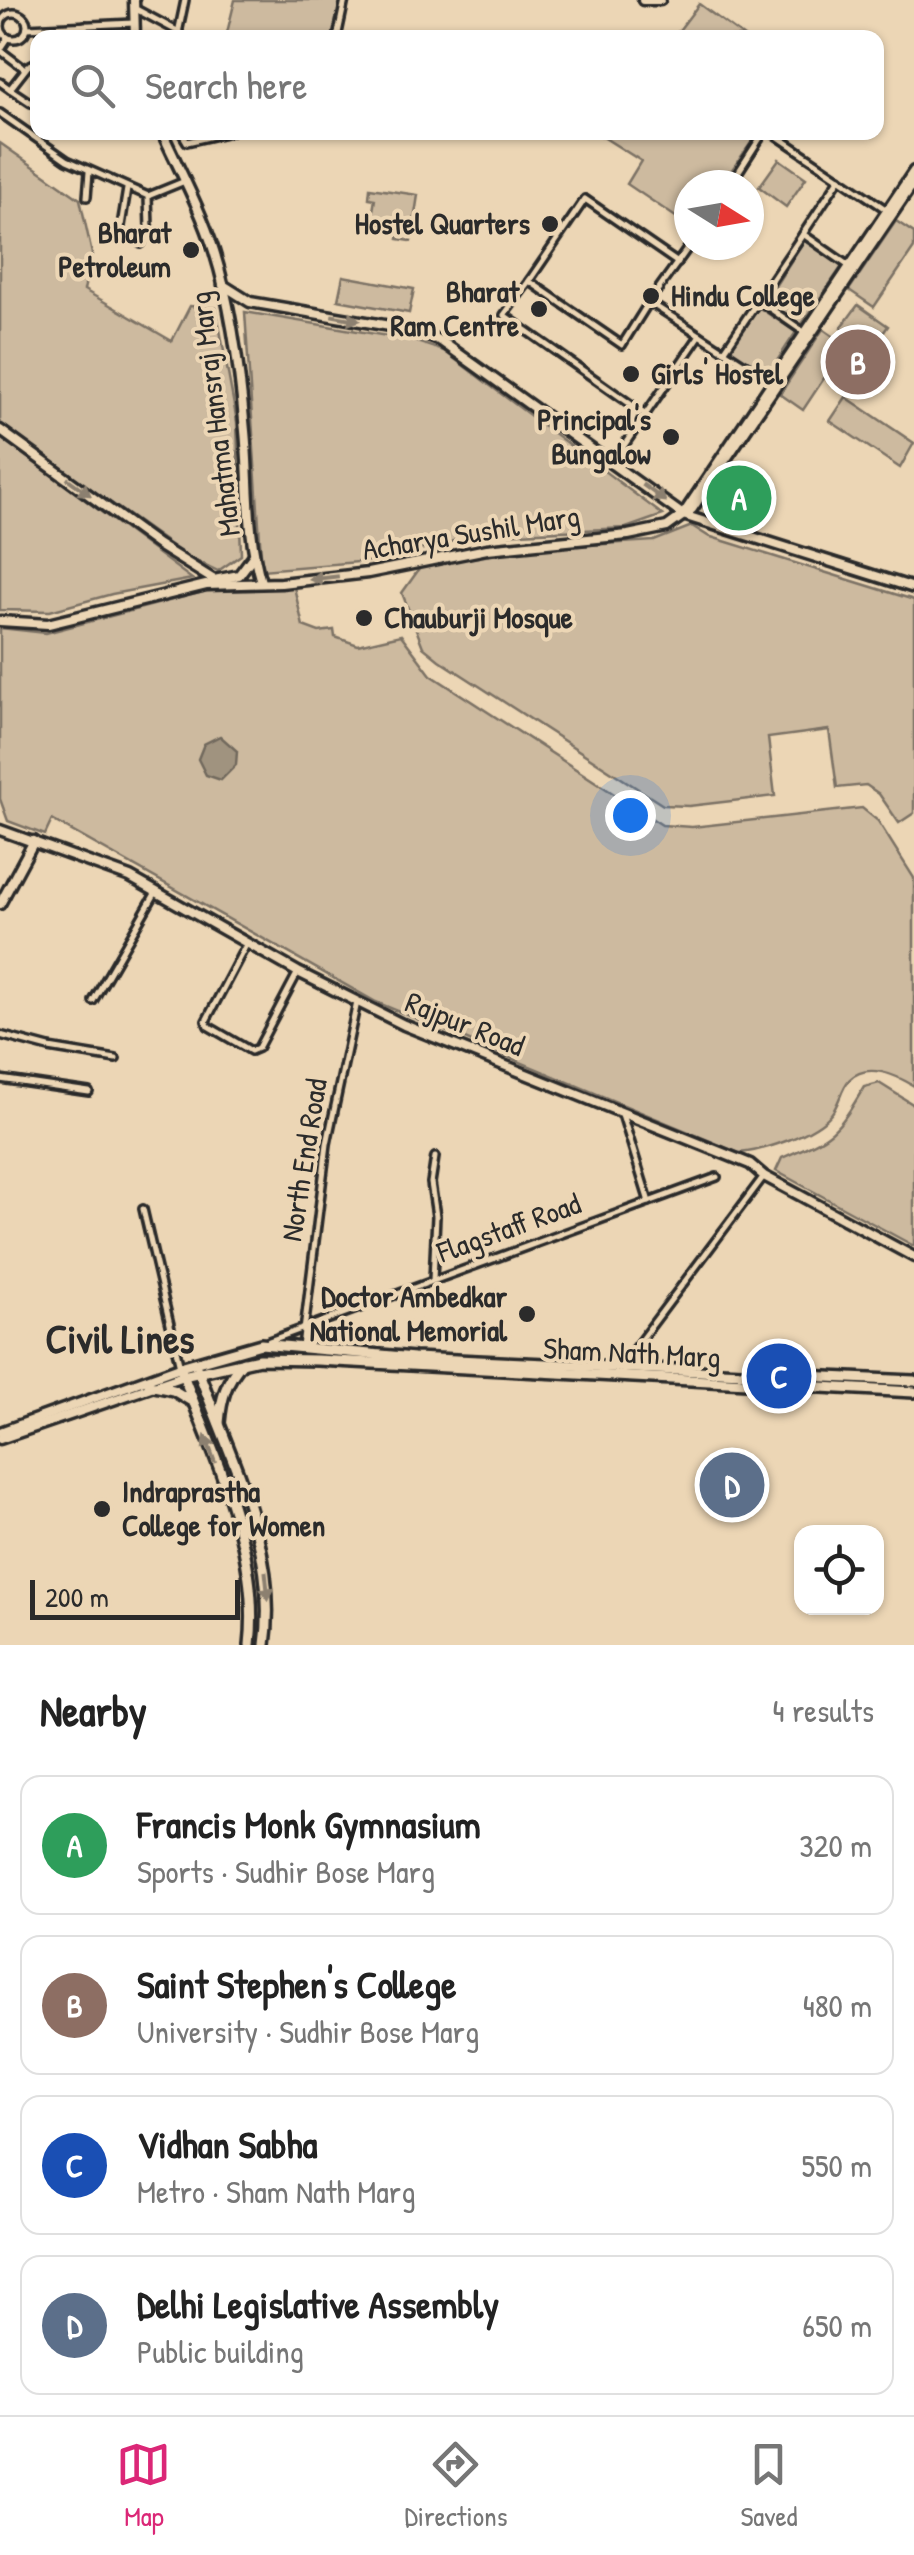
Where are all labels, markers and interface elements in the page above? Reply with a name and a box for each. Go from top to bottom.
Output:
search box [30,30,884,140]
icon: search [65,58,120,113]
text: Search here [145,59,307,111]
north arrow [674,170,764,260]
place label: Hostel Quarters [355,203,530,243]
place label: Bharat Petroleum [58,212,173,286]
marker: Hostel Quarters [539,213,561,235]
marker: Bharat Petroleum [180,239,202,261]
place label: Bharat Ram Centre [391,271,521,345]
place label: Hindu College [671,275,815,316]
marker: Hindu College [640,285,662,307]
street label: Mahatma Hansraj Marg [179,290,249,539]
marker: Bharat Ram Centre [528,298,550,320]
one-way arrow [331,311,362,326]
pin: B [826,324,890,400]
place label: Girls' Hostel [651,353,784,393]
marker: Girls' Hostel [620,363,642,385]
place label: Principal's Bungalow [537,399,651,474]
marker: Principal's Bungalow [660,426,682,448]
pin: A [706,460,772,536]
one-way arrow [66,477,92,496]
one-way arrow [641,483,667,502]
street label: Acharya Sushil Marg [359,495,582,569]
one-way arrow [308,570,340,586]
place label: Chauburji Mosque [384,597,573,638]
marker: Chauburji Mosque [353,607,375,629]
your location [605,790,656,841]
street label: Rajpur Road [400,981,531,1065]
street label: North End Road [270,1075,336,1244]
street label: Flagstaff Road [430,1183,586,1272]
place label: Doctor Ambedkar National Memorial [310,1276,508,1350]
marker: Doctor Ambedkar National Memorial [516,1303,538,1325]
district label: Civil Lines [46,1311,194,1365]
street label: Sham Nath Marg [542,1327,722,1377]
pin: C [746,1338,812,1414]
one-way arrow [202,1434,217,1464]
pin: D [700,1448,764,1522]
place label: Indraprastha College for Women [122,1471,325,1546]
marker: Indraprastha College for Women [91,1498,113,1520]
map controls [794,1525,884,1615]
button: locate [794,1525,884,1615]
one-way arrow [260,1570,276,1602]
scale bar [30,1575,240,1620]
text: 200 m [45,1578,109,1616]
text: Nearby [40,1682,147,1739]
text: 4 results [773,1689,874,1732]
text: Francis Monk Gymnasium [137,1798,481,1850]
text: A [67,1824,82,1867]
text: 320 m [799,1824,872,1867]
text: Sports · Sudhir Bose Marg [137,1850,435,1893]
text: Saint Stephen's College [137,1958,456,2010]
text: B [66,1984,83,2027]
text: 480 m [803,1984,872,2027]
text: University · Sudhir Bose Marg [137,2010,479,2053]
text: Vidhan Sabha [137,2118,317,2170]
text: C [66,2144,83,2187]
text: 550 m [801,2144,872,2187]
text: Metro · Sham Nath Marg [137,2170,415,2213]
text: Delhi Legislative Assembly [137,2278,499,2330]
text: D [67,2304,82,2347]
text: 650 m [802,2304,872,2347]
text: Public building [137,2330,304,2373]
tab: Map [116,2437,171,2535]
tab: Directions [404,2437,507,2535]
tab: Saved [740,2437,798,2535]

